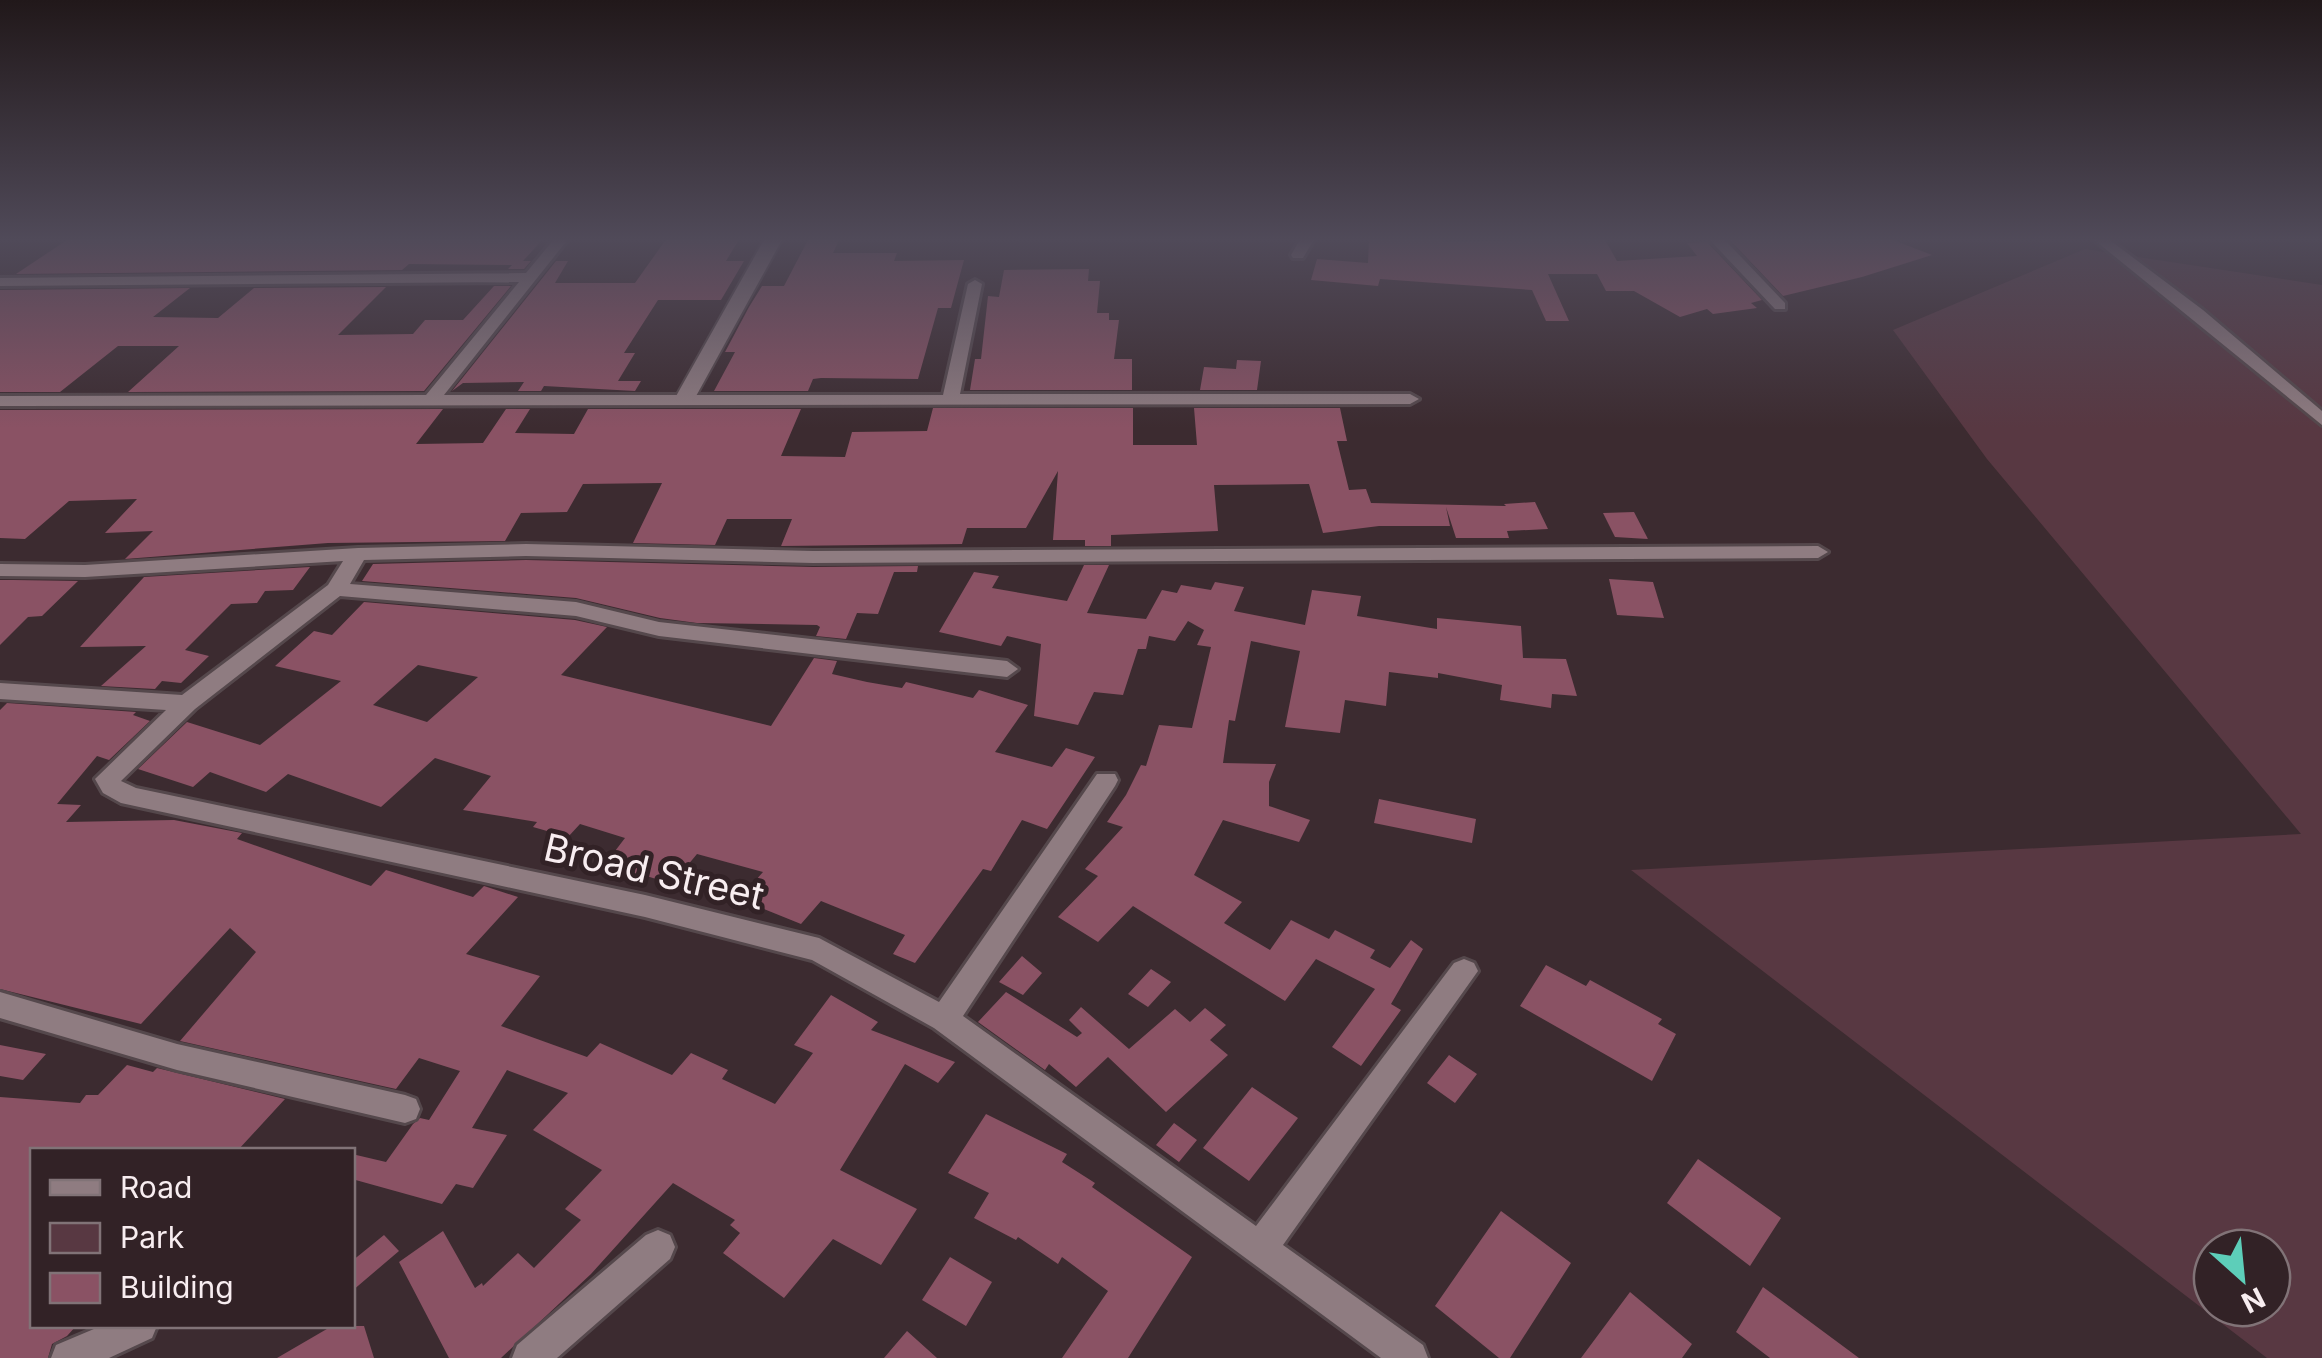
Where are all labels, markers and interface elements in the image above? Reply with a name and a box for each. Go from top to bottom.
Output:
street label: Broad Street [540,823,769,919]
legend [30,1148,355,1328]
text: Road [120,1169,192,1205]
text: Park [120,1219,185,1255]
north arrow [2192,1228,2292,1328]
text: Building [120,1269,234,1305]
text: N [2236,1280,2271,1320]

